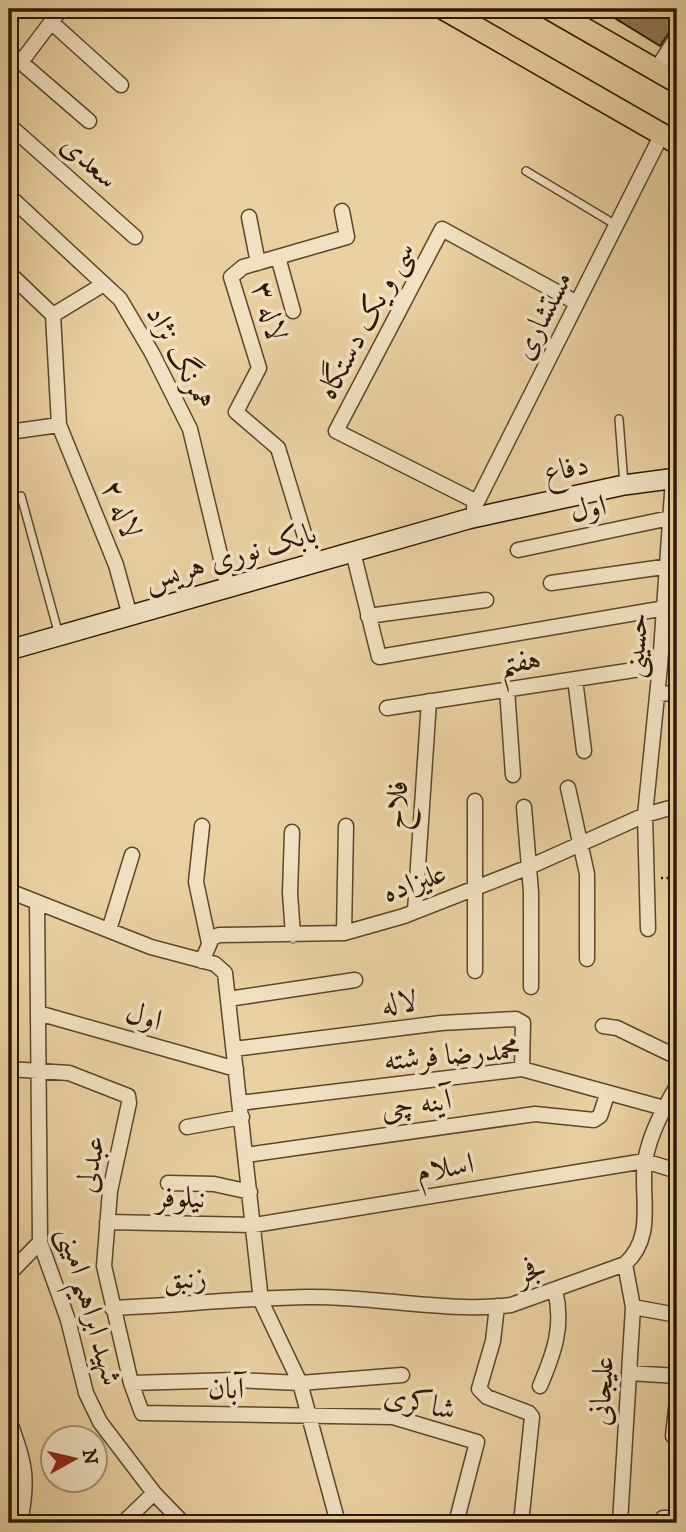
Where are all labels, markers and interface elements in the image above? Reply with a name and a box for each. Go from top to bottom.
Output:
street label: سعدی [52,127,126,198]
street label: سی و یک دستگاه [307,234,424,406]
street label: مستشاری [505,265,581,366]
street label: لاله ۳ [243,278,295,345]
street label: همرنگ نژاد [137,298,224,416]
street label: دفاع [540,447,593,497]
street label: لاله ۲ [92,475,149,544]
street label: اول [567,488,610,531]
street label: بابک نوری هریس [140,515,321,600]
street label: حسینی [615,611,660,680]
street label: هفتم [497,641,545,693]
street label: فلاح [377,779,424,831]
street label: علیزاده [378,855,451,912]
street label: لاله [379,983,419,1024]
street label: اول [121,995,166,1040]
street label: محمدرضا فرشته [382,1031,522,1080]
street label: آینه چی [378,1080,458,1129]
street label: عبدلی [68,1133,115,1196]
street label: اسلام [414,1146,478,1197]
street label: نیلوفر [153,1180,206,1217]
street label: شهید ابراهیم امینی [41,1223,130,1393]
street label: فجر [508,1249,552,1295]
street label: زنبق [162,1260,208,1299]
street label: علیجانی [582,1355,623,1427]
street label: آبان [208,1370,248,1408]
street label: شاکری [380,1377,459,1430]
north arrow [38,1424,108,1494]
text: N [77,1448,102,1467]

